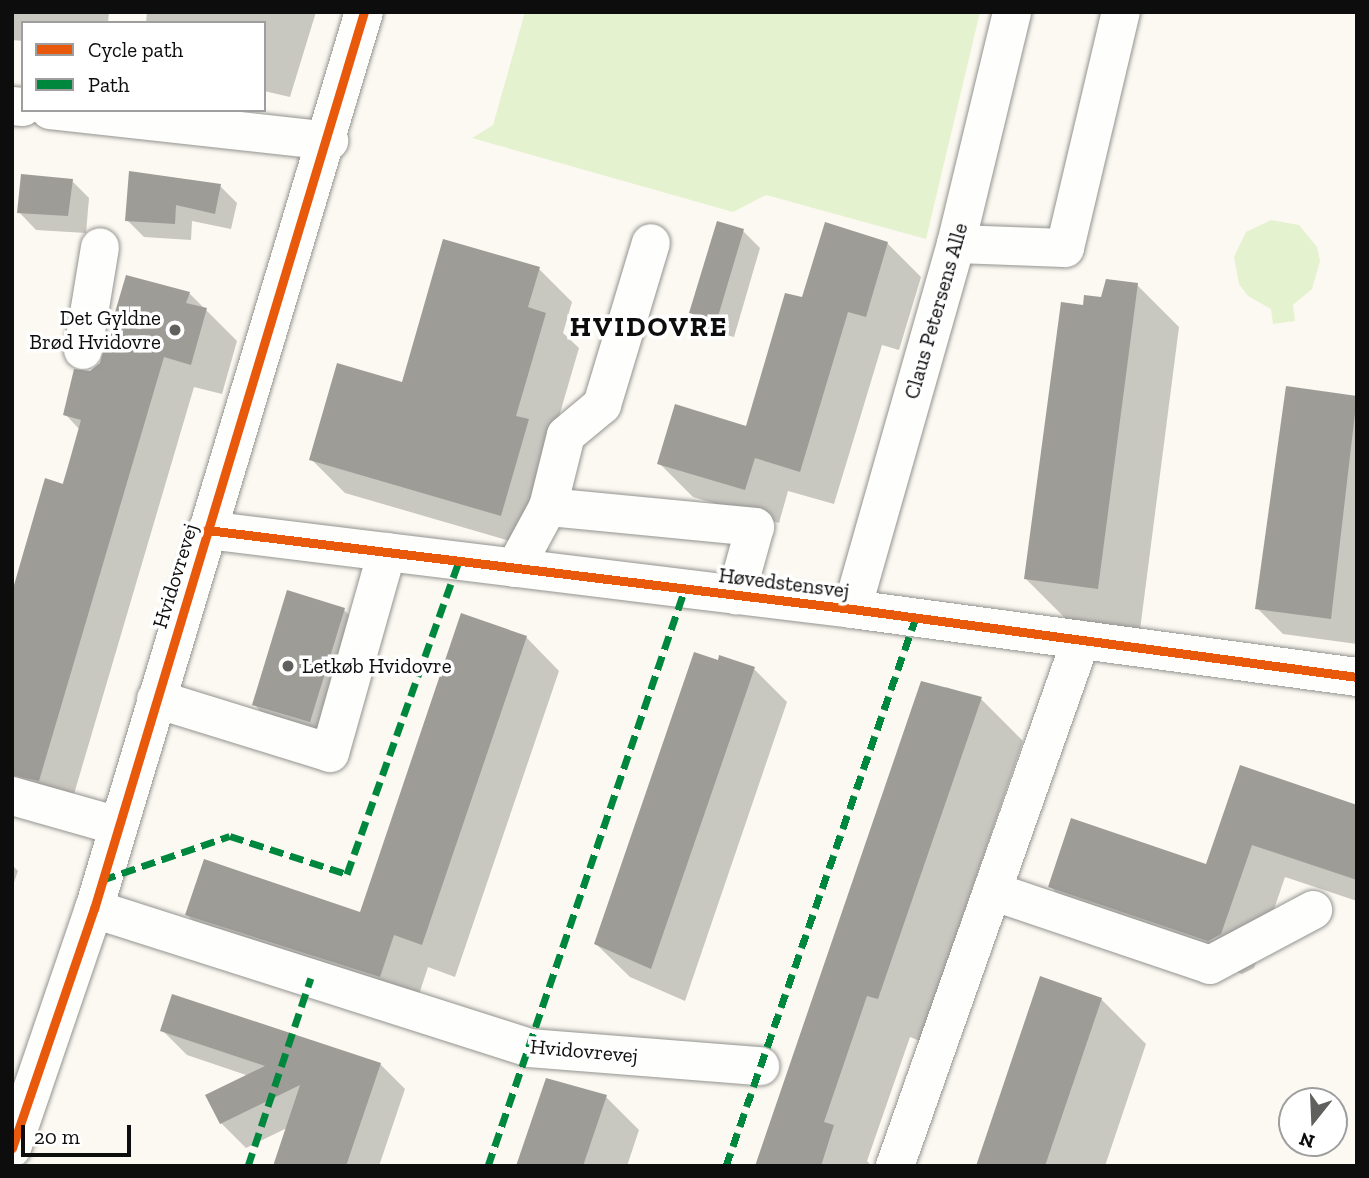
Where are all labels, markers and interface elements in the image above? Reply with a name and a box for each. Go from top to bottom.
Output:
legend [21,21,266,112]
text: Cycle path [88,37,183,62]
text: Path [88,72,130,97]
street label: Claus Petersens Alle [899,220,973,402]
place label: Det Gyldne Brød Hvidovre [29,305,161,355]
district label: HVIDOVRE [571,310,727,344]
marker: Det Gyldne Brød Hvidovre [167,322,183,338]
street label: Hvidovrevej [147,521,203,631]
street label: Høvedstensvej [717,563,851,603]
place label: Letkøb Hvidovre [302,653,452,679]
marker: Letkøb Hvidovre [280,658,296,674]
street label: Hvidovrevej [529,1034,639,1068]
north arrow [1278,1087,1348,1157]
scale bar [24,1112,135,1156]
text: 20 m [34,1124,80,1149]
text: N [1297,1127,1317,1154]

